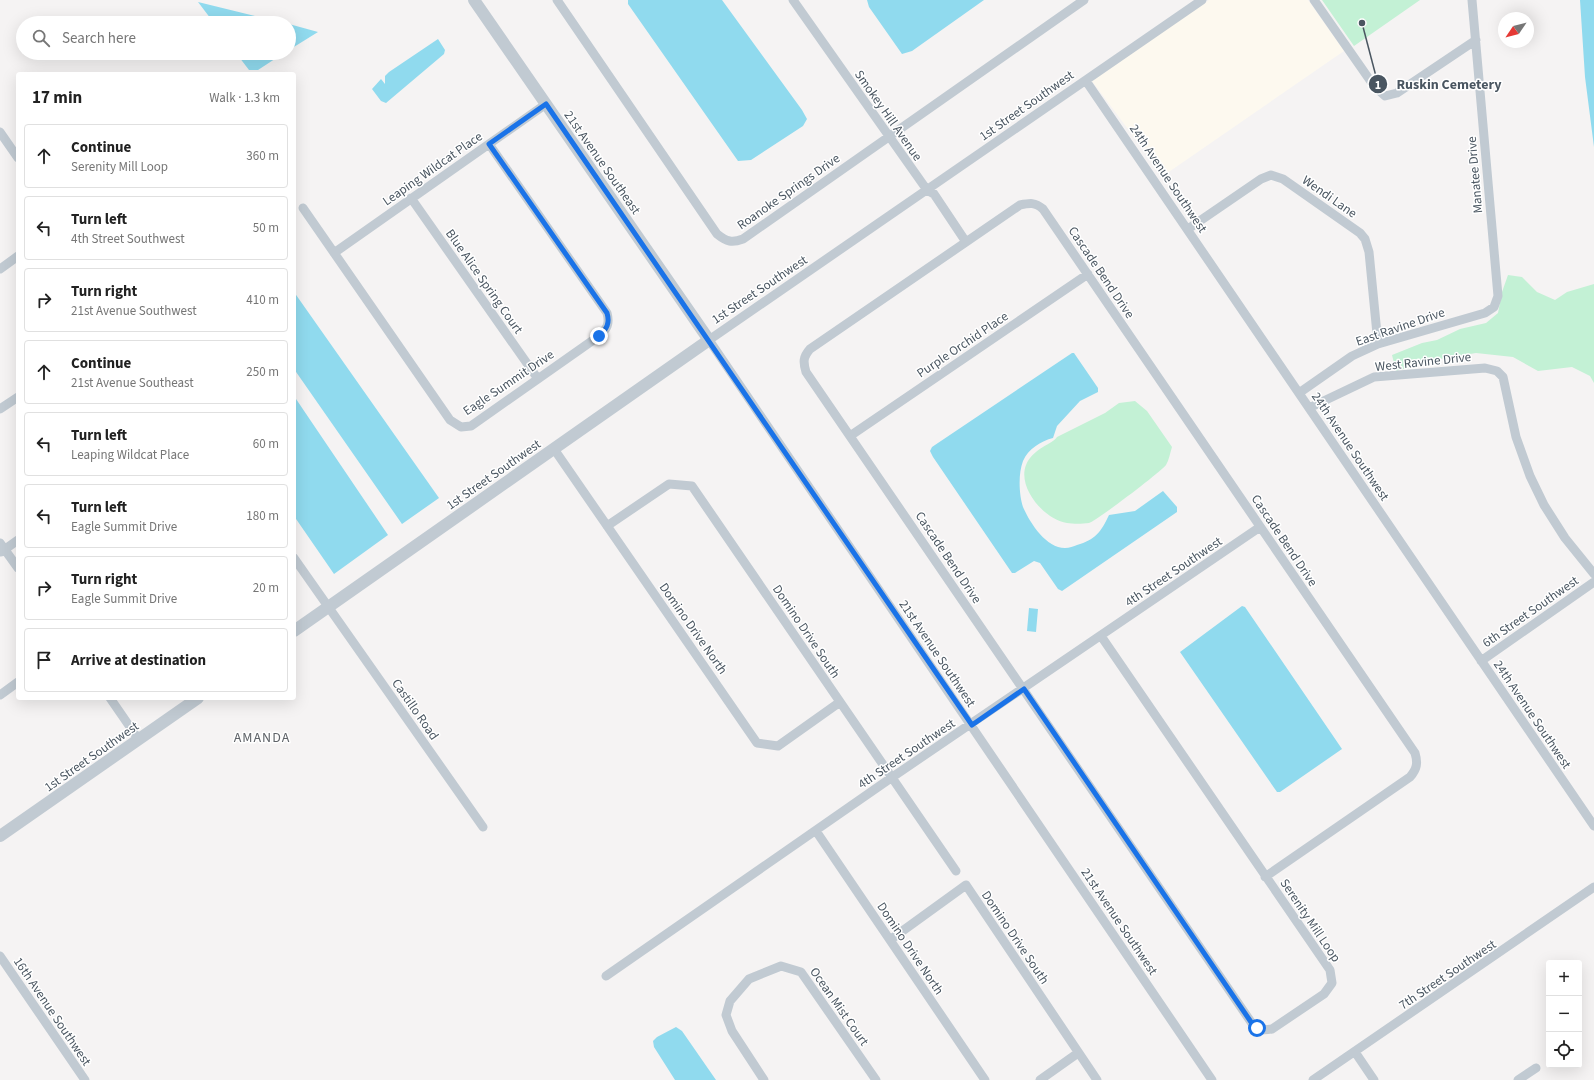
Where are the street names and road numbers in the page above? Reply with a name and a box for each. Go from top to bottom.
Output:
street label: 1st Street Southwest [976,66,1078,145]
street label: Smokey Hill Avenue [850,67,926,165]
street label: 21st Avenue Southeast [560,107,645,218]
street label: 24th Avenue Southwest [1125,121,1212,237]
street label: Leaping Wildcat Place [379,128,486,210]
street label: Manatee Drive [1463,136,1487,214]
street label: Roanoke Springs Drive [734,150,844,234]
street label: Wendi Lane [1298,171,1360,222]
street label: Cascade Bend Drive [1064,223,1139,322]
street label: Blue Alice Spring Court [441,226,527,338]
street label: 1st Street Southwest [708,251,811,329]
street label: East Ravine Drive [1353,303,1447,351]
street label: Purple Orchid Place [913,307,1012,382]
street label: Eagle Summit Drive [459,346,558,420]
street label: West Ravine Drive [1374,348,1472,376]
street label: 24th Avenue Southwest [1307,389,1394,505]
street label: 1st Street Southwest [443,435,545,514]
street label: Cascade Bend Drive [1247,491,1322,590]
street label: Cascade Bend Drive [911,508,986,607]
street label: 4th Street Southwest [1121,532,1226,611]
street label: 6th Street Southwest [1479,572,1583,652]
street label: Domino Drive North [655,579,732,678]
street label: Domino Drive South [768,581,844,682]
street label: 21st Avenue Southwest [895,596,980,711]
street label: 24th Avenue Southwest [1489,657,1576,773]
street label: Castillo Road [387,675,443,744]
street label: 4th Street Southwest [854,714,959,793]
street label: 1st Street Southwest [41,717,143,796]
street label: 21st Avenue Southwest [1077,864,1162,979]
street label: Serenity Mill Loop [1276,875,1345,966]
street label: Domino Drive South [977,887,1053,988]
street label: Domino Drive North [873,899,948,998]
street label: 7th Street Southwest [1395,935,1500,1014]
street label: 16th Avenue Southwest [9,954,96,1070]
street label: Ocean Mist Court [805,964,873,1050]

